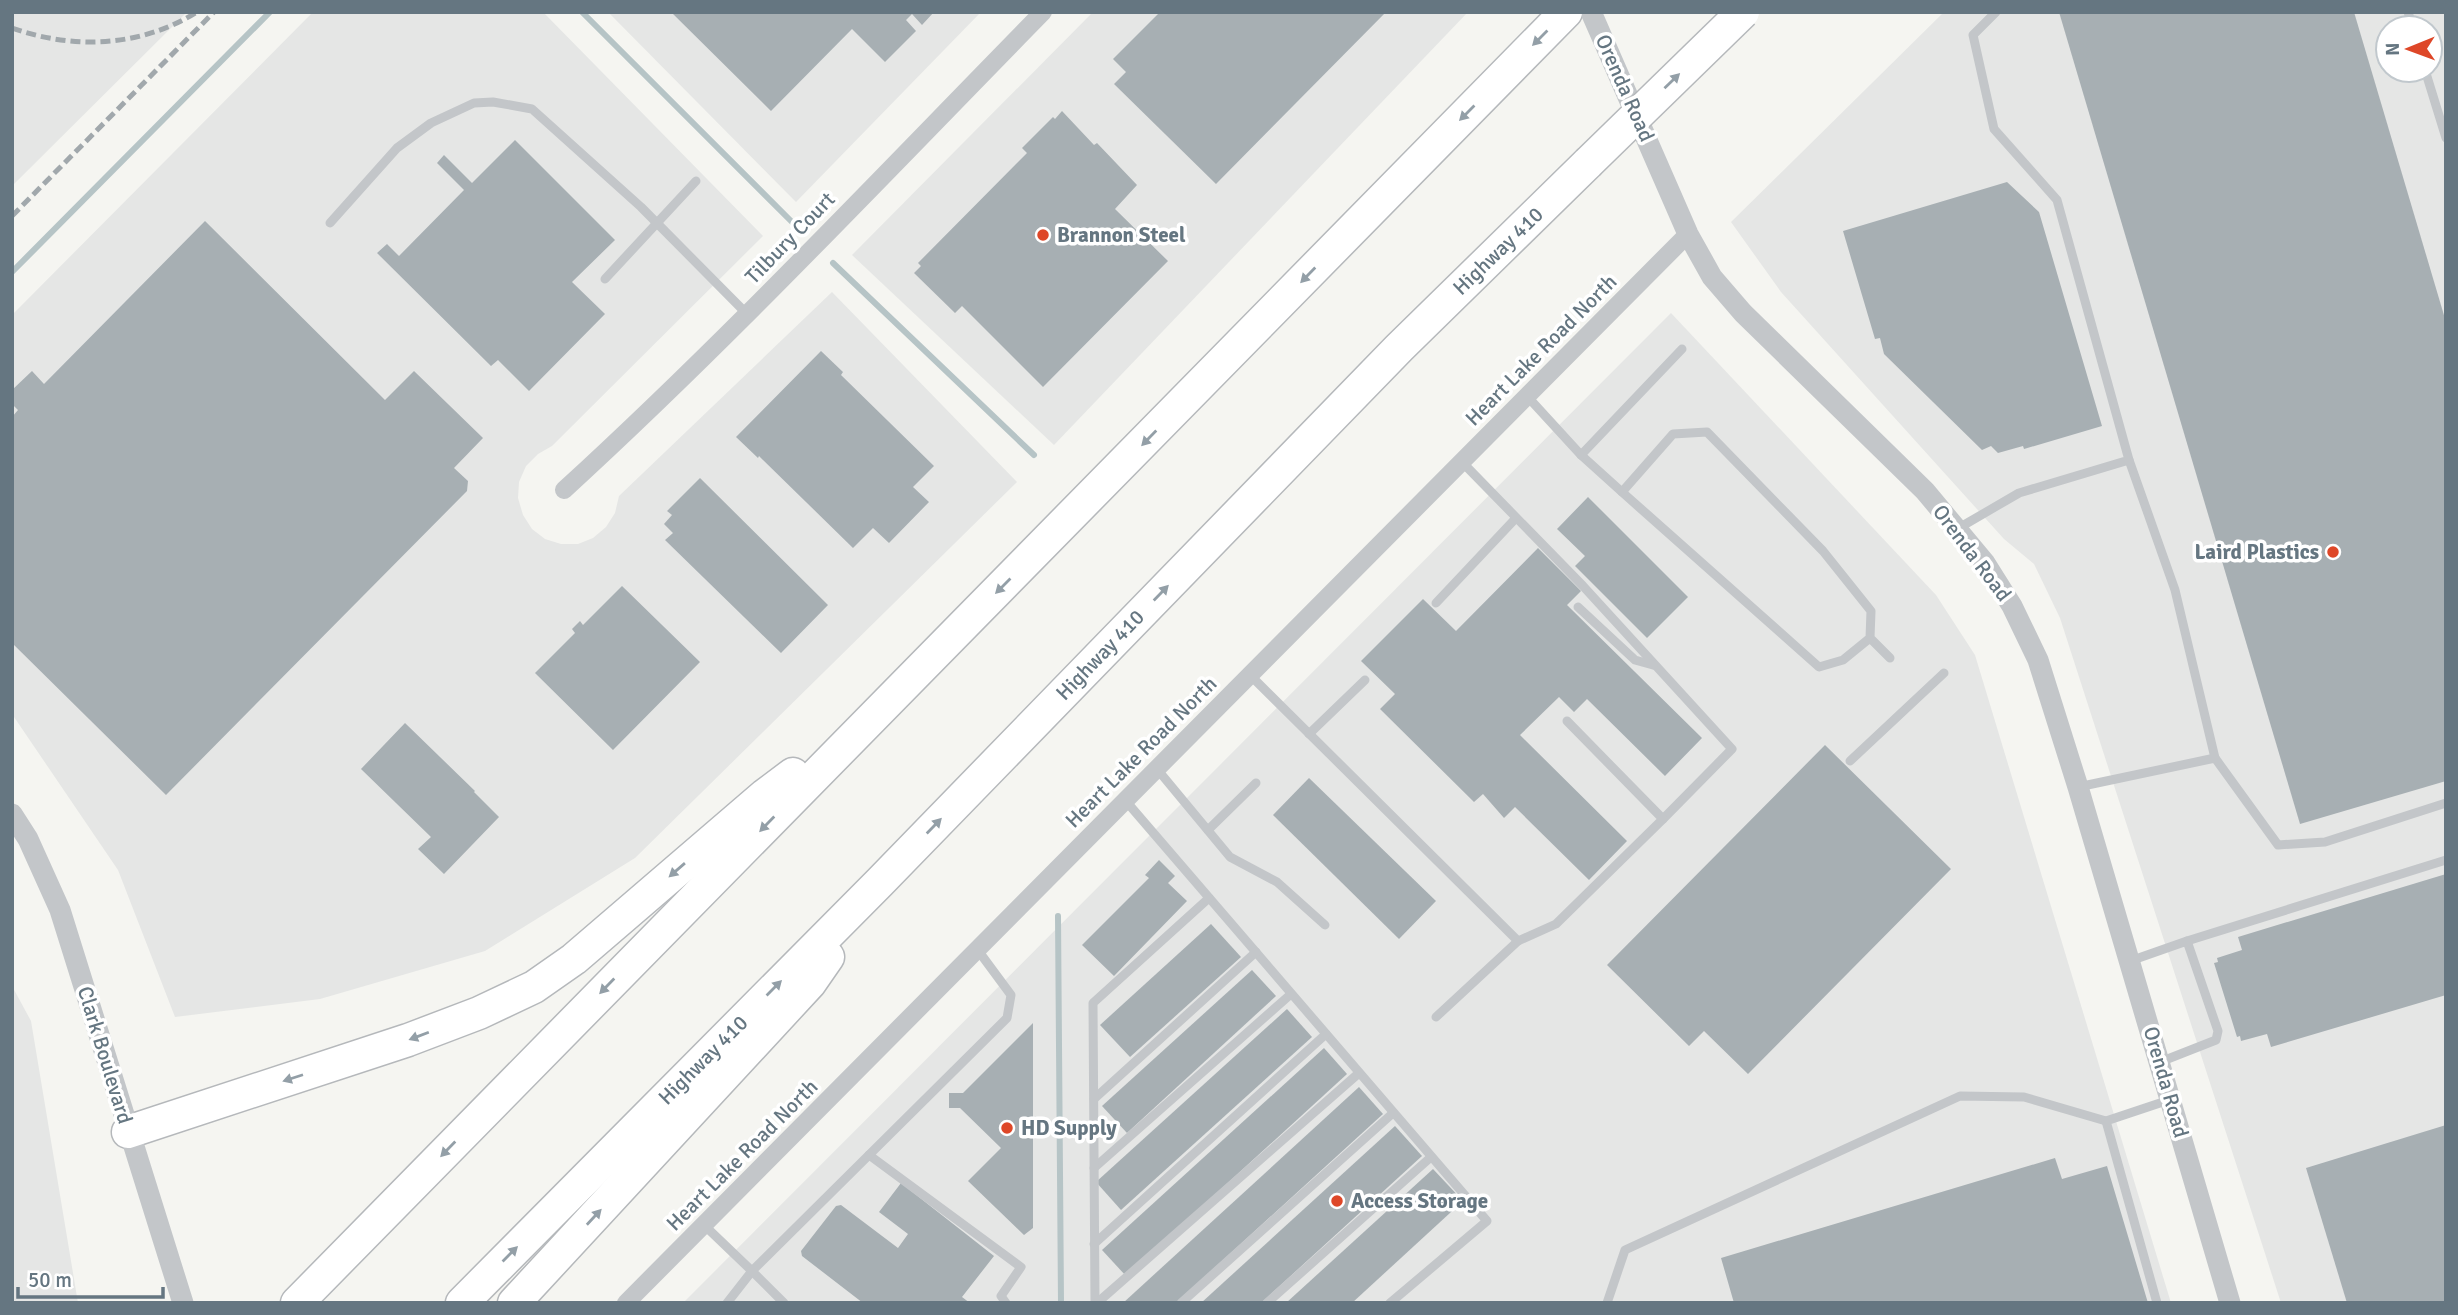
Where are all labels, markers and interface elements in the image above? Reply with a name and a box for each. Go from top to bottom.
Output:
north arrow [2374,14,2444,84]
one-way arrow [1533,29,1549,46]
street label: Orenda Road [1590,30,1660,146]
text: N [2381,42,2405,56]
one-way arrow [1664,73,1681,90]
one-way arrow [1459,104,1475,121]
street label: Tilbury Court [740,187,840,289]
street label: Highway 410 [1447,201,1549,301]
place label: Brannon Steel [1057,222,1186,248]
marker: Brannon Steel [1035,227,1051,243]
one-way arrow [1300,266,1316,283]
street label: Heart Lake Road North [1460,269,1622,431]
one-way arrow [1141,429,1157,446]
street label: Orenda Road [1927,499,2017,607]
place label: Laird Plastics [2194,539,2319,565]
marker: Laird Plastics [2325,544,2341,560]
one-way arrow [995,578,1011,594]
one-way arrow [1152,585,1168,602]
street label: Highway 410 [1050,604,1150,706]
street label: Heart Lake Road North [1060,671,1222,833]
one-way arrow [759,815,775,832]
one-way arrow [925,818,942,835]
one-way arrow [668,862,686,878]
one-way arrow [599,978,616,995]
one-way arrow [765,981,782,997]
street label: Clark Boulevard [72,983,138,1127]
street label: Highway 410 [653,1010,753,1110]
street label: Orenda Road [2138,1023,2194,1141]
one-way arrow [408,1031,429,1042]
one-way arrow [282,1074,303,1084]
street label: Heart Lake Road North [661,1074,823,1236]
place label: HD Supply [1021,1115,1117,1141]
marker: HD Supply [999,1120,1015,1136]
one-way arrow [440,1141,456,1157]
place label: Access Storage [1351,1188,1488,1214]
marker: Access Storage [1329,1193,1345,1209]
one-way arrow [585,1209,601,1226]
one-way arrow [502,1246,519,1263]
scale bar [18,1256,163,1300]
text: 50 m [28,1267,72,1293]

